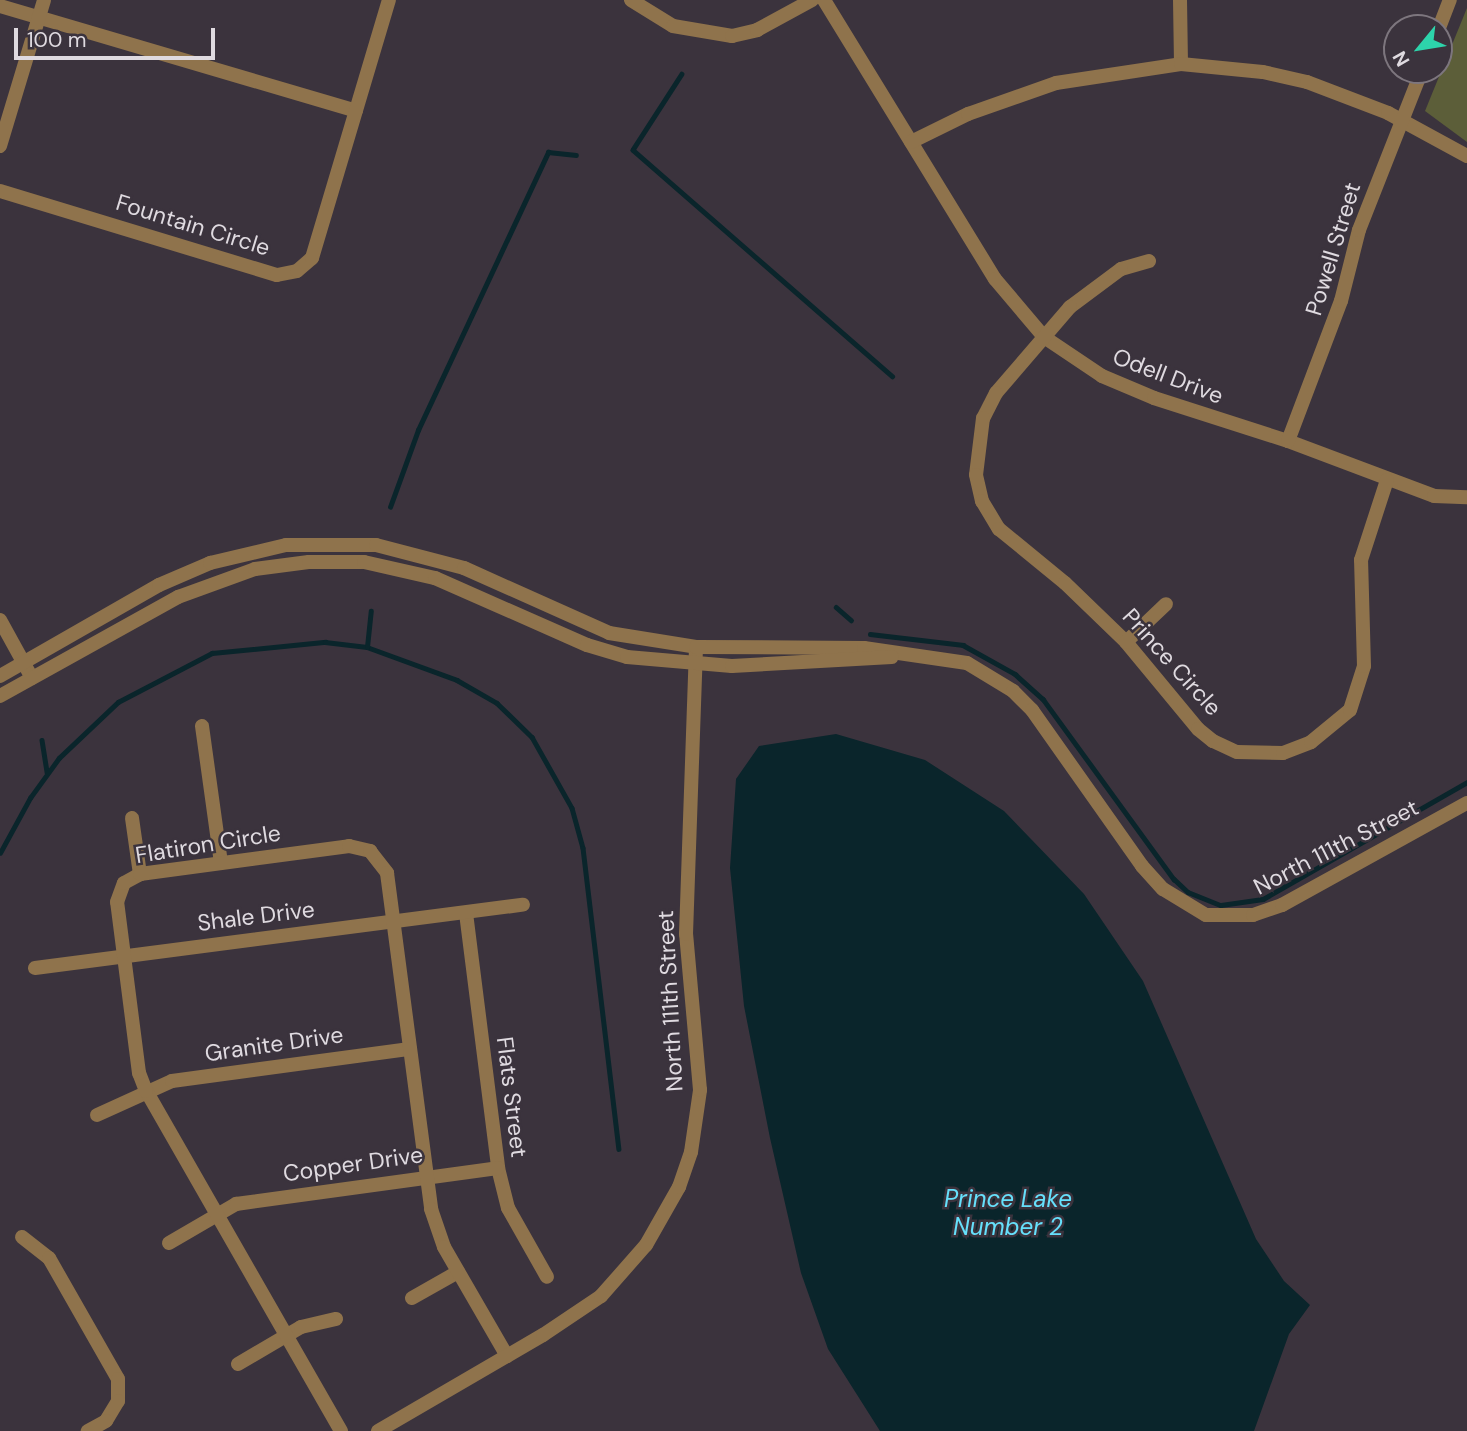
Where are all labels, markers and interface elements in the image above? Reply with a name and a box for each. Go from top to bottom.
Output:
scale bar [18,14,219,58]
north arrow [1383,14,1453,84]
text: 100 m [27,26,87,54]
text: N [1387,47,1415,71]
street label: Powell Street [1300,179,1366,319]
street label: Fountain Circle [113,188,273,262]
street label: Odell Drive [1109,342,1227,410]
street label: Prince Circle [1117,603,1227,721]
street label: North 111th Street [1249,794,1423,900]
street label: Flatiron Circle [133,819,283,869]
street label: Shale Drive [196,895,316,937]
street label: North 111th Street [651,910,689,1092]
street label: Granite Drive [203,1021,345,1067]
street label: Flats Street [491,1035,533,1159]
street label: Copper Drive [281,1141,425,1187]
water label: Prince Lake Number 2 [944,1185,1072,1241]

